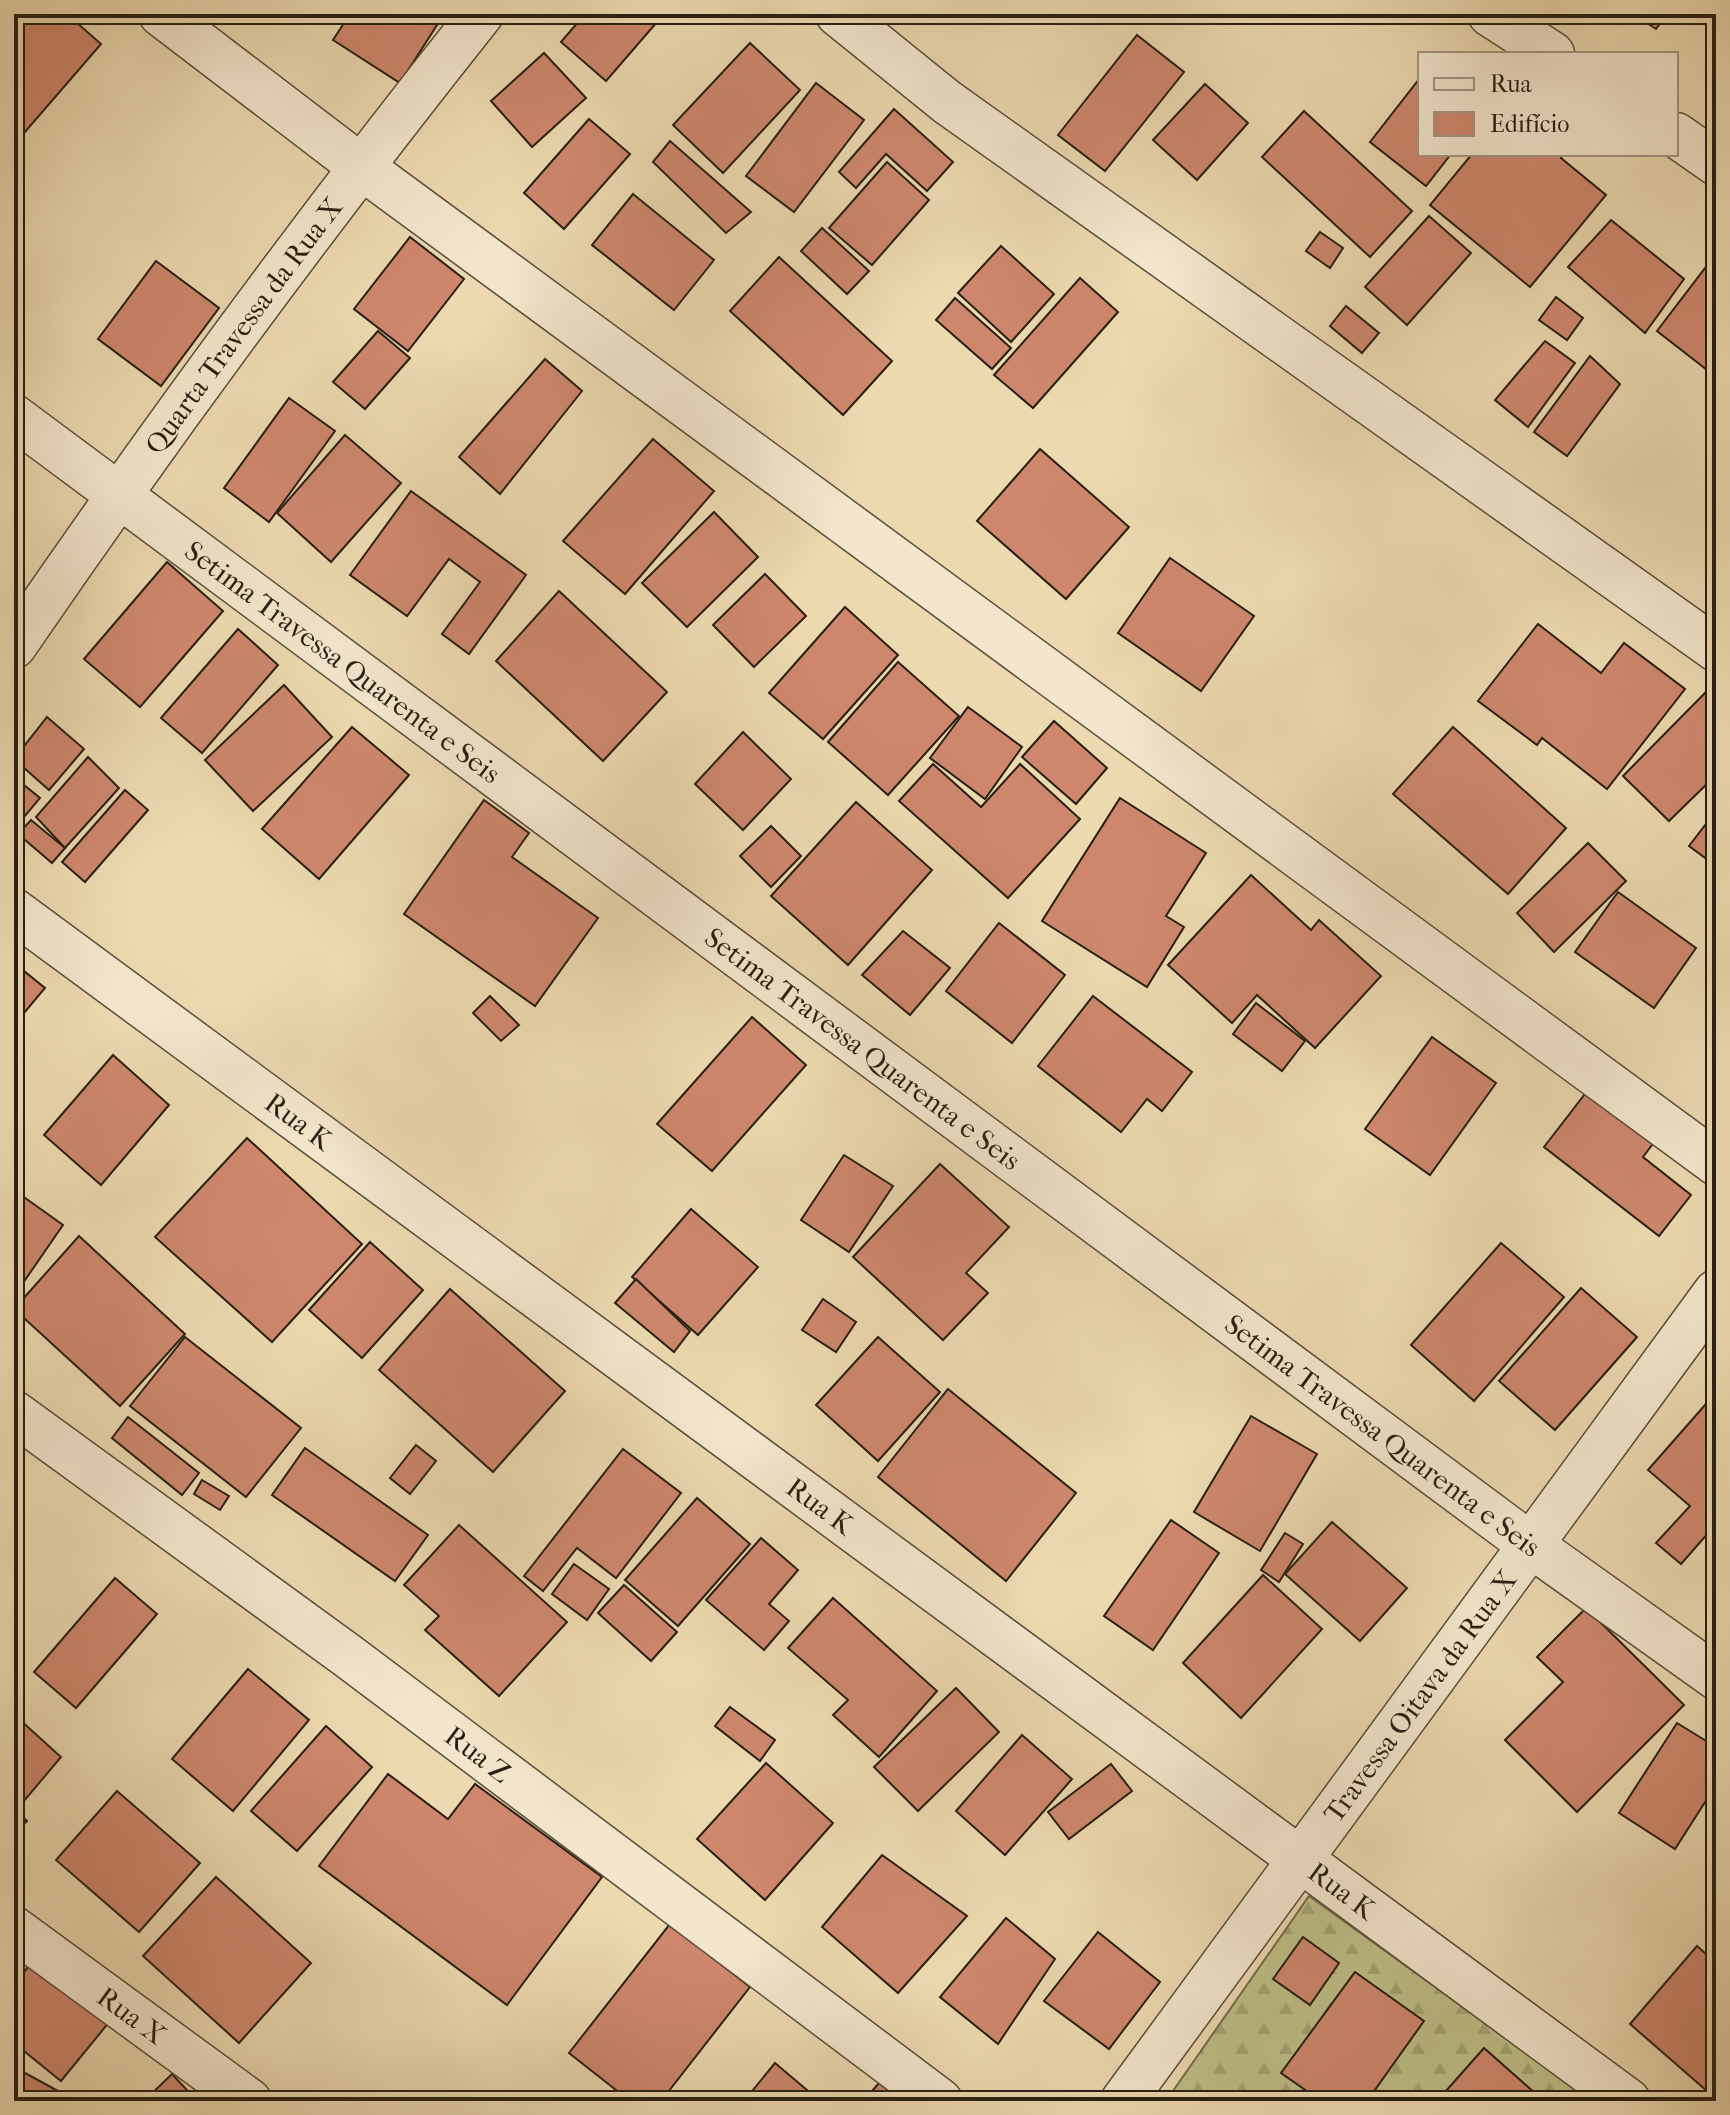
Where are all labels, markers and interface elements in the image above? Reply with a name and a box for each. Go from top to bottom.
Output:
legend [1418,52,1678,156]
text: Rua [1490,70,1533,98]
text: Edifício [1490,110,1569,138]
street label: Quarta Travessa da Rua X [138,191,349,460]
street label: Setima Travessa Quarenta e Seis [178,534,507,790]
street label: Setima Travessa Quarenta e Seis [698,921,1027,1177]
street label: Rua K [259,1086,340,1158]
street label: Setima Travessa Quarenta e Seis [1218,1307,1547,1564]
street label: Rua K [780,1470,862,1543]
street label: Travessa Oitava da Rua X [1317,1564,1524,1829]
street label: Rua Z [439,1719,517,1790]
street label: Rua K [1302,1855,1383,1927]
street label: Rua X [91,1980,172,2052]

